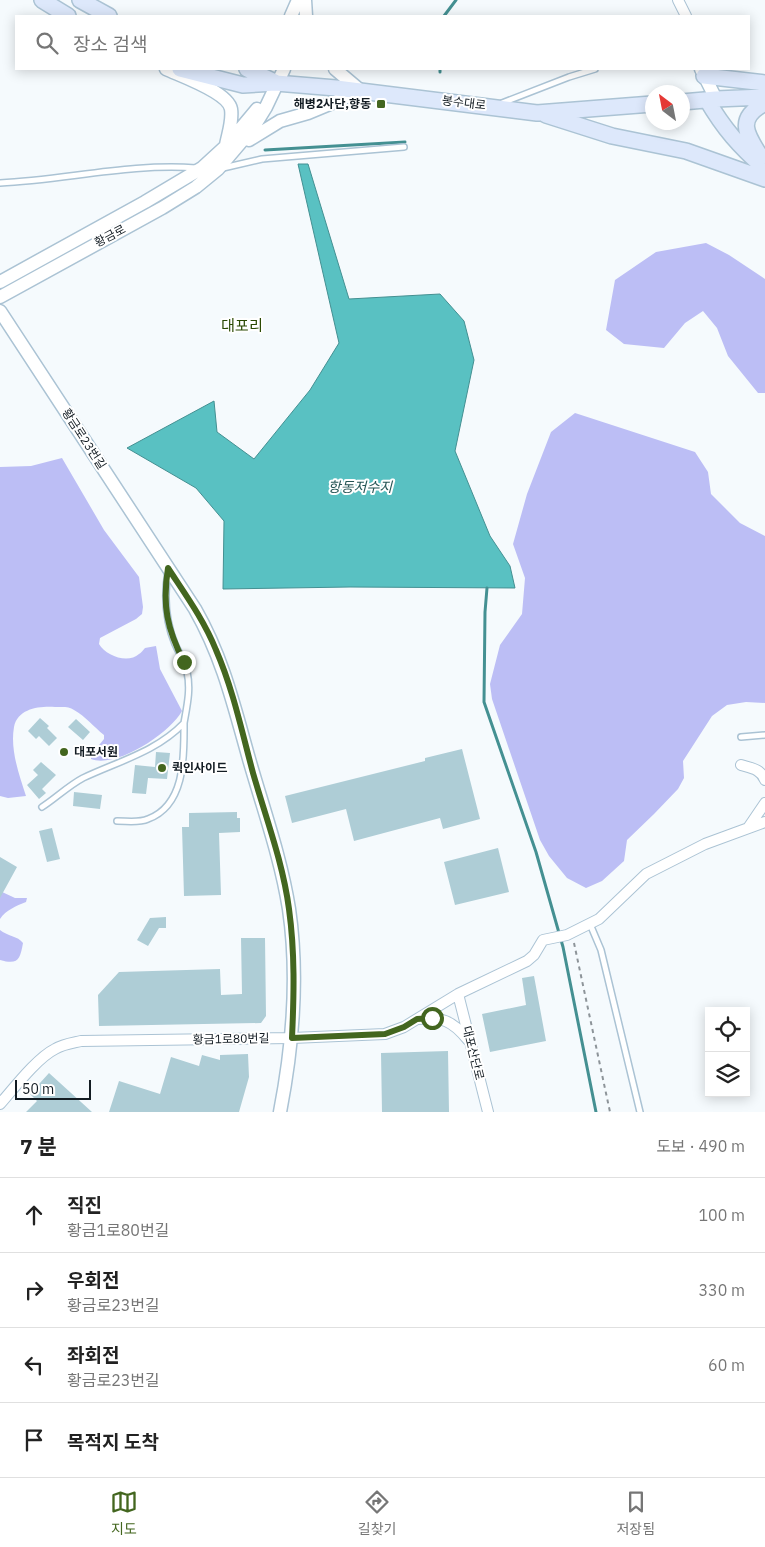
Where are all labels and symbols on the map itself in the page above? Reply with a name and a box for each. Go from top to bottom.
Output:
north arrow [645,85,690,130]
street label: 봉수대로 [441,92,487,113]
place label: 해병2사단,향동 [294,96,371,111]
marker: 해병2사단,향동 [375,98,387,110]
street label: 황금로 [92,221,128,250]
district label: 대포리 [221,316,263,335]
street label: 황금로23번길 [59,405,110,472]
water label: 항동저수지 [328,478,393,496]
route end [173,651,196,674]
place label: 대포서원 [74,744,118,759]
marker: 대포서원 [58,746,70,758]
place label: 퀵인사이드 [172,760,227,775]
marker: 퀵인사이드 [156,762,168,774]
route start [421,1007,444,1030]
street label: 대포산단로 [460,1024,487,1081]
street label: 황금1로80번길 [192,1030,270,1047]
scale bar [15,1077,91,1100]

